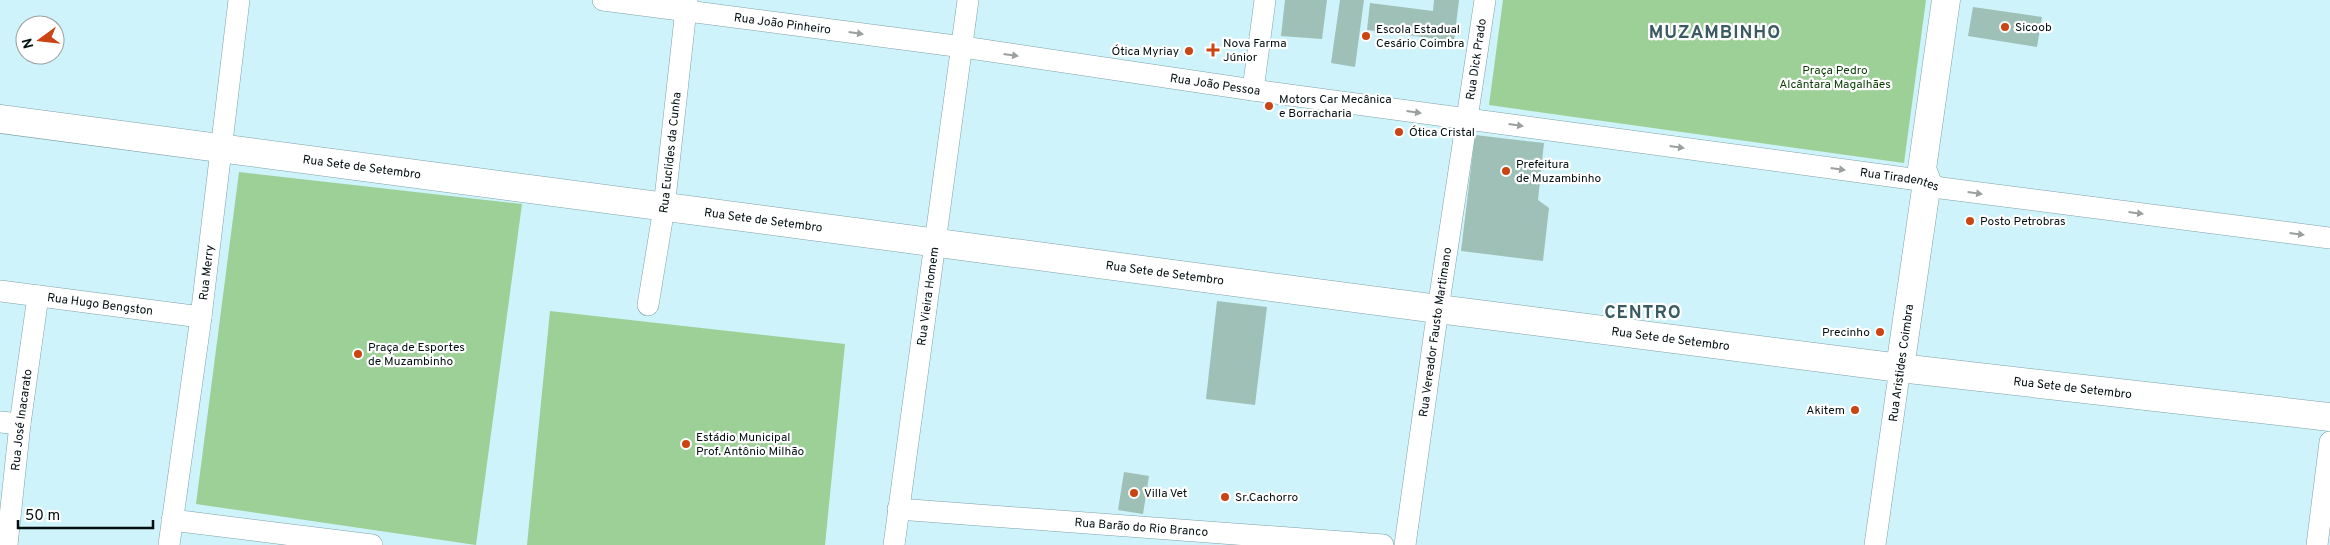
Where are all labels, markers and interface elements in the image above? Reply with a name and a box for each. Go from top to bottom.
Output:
street label: Rua João Pinheiro [733,10,832,39]
north arrow [15,15,65,65]
street label: Rua Dick Prado [1463,17,1491,101]
place label: Sicoob [2015,20,2052,36]
marker: Sicoob [1999,21,2011,33]
place label: Escola Estadual Cesário Coimbra [1376,22,1464,52]
district label: MUZAMBINHO [1649,22,1781,45]
one-way arrow [848,29,864,37]
marker: Escola Estadual Cesário Coimbra [1360,30,1372,42]
text: N [19,36,38,50]
place label: Nova Farma Júnior [1223,36,1287,66]
place label: Ótica Myriay [1111,44,1179,60]
marker: Nova Farma Júnior [1207,44,1219,56]
marker: Ótica Myriay [1183,45,1195,57]
one-way arrow [1003,51,1019,59]
park label: Praça Pedro Alcântara Magalhães [1779,63,1891,93]
street label: Rua João Pessoa [1169,71,1261,100]
street label: Rua Euclides da Cunha [656,91,686,215]
place label: Motors Car Mecânica e Borracharia [1279,92,1392,122]
marker: Motors Car Mecânica e Borracharia [1263,100,1275,112]
one-way arrow [1407,108,1423,116]
one-way arrow [1508,122,1524,130]
place label: Ótica Cristal [1409,125,1475,141]
marker: Ótica Cristal [1393,126,1405,138]
one-way arrow [1669,144,1685,152]
street label: Rua Sete de Setembro [302,152,422,184]
place label: Prefeitura de Muzambinho [1516,157,1602,187]
marker: Prefeitura de Muzambinho [1500,165,1512,177]
street label: Rua Tiradentes [1859,165,1941,196]
one-way arrow [1830,166,1846,174]
one-way arrow [1967,189,1983,197]
street label: Rua Sete de Setembro [703,205,824,237]
one-way arrow [2128,210,2144,218]
place label: Posto Petrobras [1980,214,2066,230]
marker: Posto Petrobras [1964,215,1976,227]
one-way arrow [2289,230,2305,238]
street label: Rua Merry [196,244,219,301]
street label: Rua Vieira Homem [914,246,943,347]
street label: Rua Vereador Fausto Martimano [1416,246,1456,418]
street label: Rua Sete de Setembro [1105,258,1225,290]
street label: Rua Hugo Bengston [46,290,154,320]
district label: CENTRO [1604,302,1682,325]
street label: Rua Aristides Coimbra [1886,303,1918,423]
street label: Rua Sete de Setembro [1610,324,1731,355]
place label: Precinho [1822,325,1870,341]
marker: Precinho [1874,326,1886,338]
place label: Praça de Esportes de Muzambinho [368,340,465,370]
marker: Praça de Esportes de Muzambinho [352,348,364,360]
street label: Rua José Inacarato [8,368,37,472]
street label: Rua Sete de Setembro [2012,374,2133,403]
place label: Akitem [1806,403,1845,419]
marker: Akitem [1849,404,1861,416]
place label: Estádio Municipal Prof. Antônio Milhão [696,430,804,460]
marker: Estádio Municipal Prof. Antônio Milhão [680,438,692,450]
place label: Villa Vet [1144,486,1187,502]
marker: Villa Vet [1128,487,1140,499]
place label: Sr.Cachorro [1235,490,1299,506]
marker: Sr.Cachorro [1219,491,1231,503]
scale bar [18,498,152,530]
text: 50 m [25,507,60,526]
street label: Rua Barão do Rio Branco [1074,515,1209,541]

